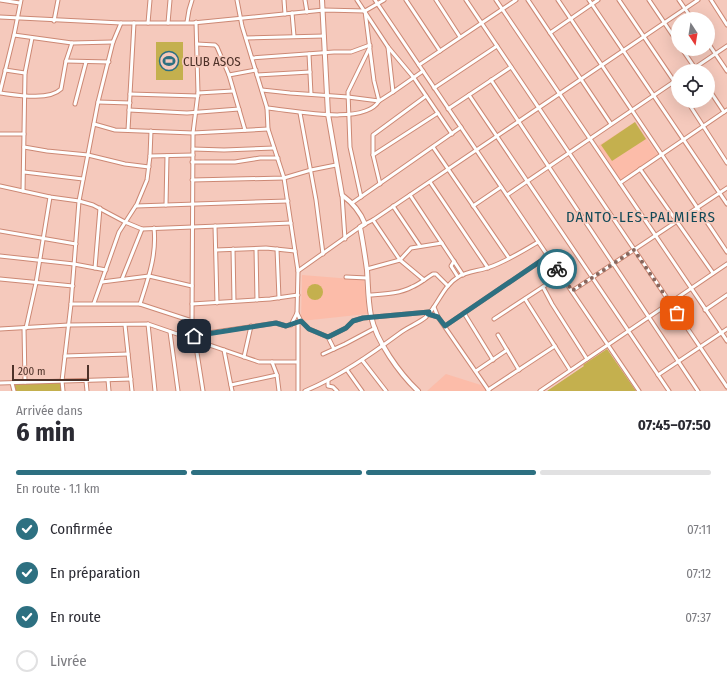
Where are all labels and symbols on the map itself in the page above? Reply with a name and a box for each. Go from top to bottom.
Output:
north arrow [671,12,715,56]
sports icon: CLUB ASOS [158,50,180,72]
place label: CLUB ASOS [183,54,241,69]
district label: DANTO-LES-PALMIERS [566,208,716,226]
courier [537,249,577,289]
pin [660,296,694,330]
pin [177,319,211,353]
scale bar [12,363,89,382]

